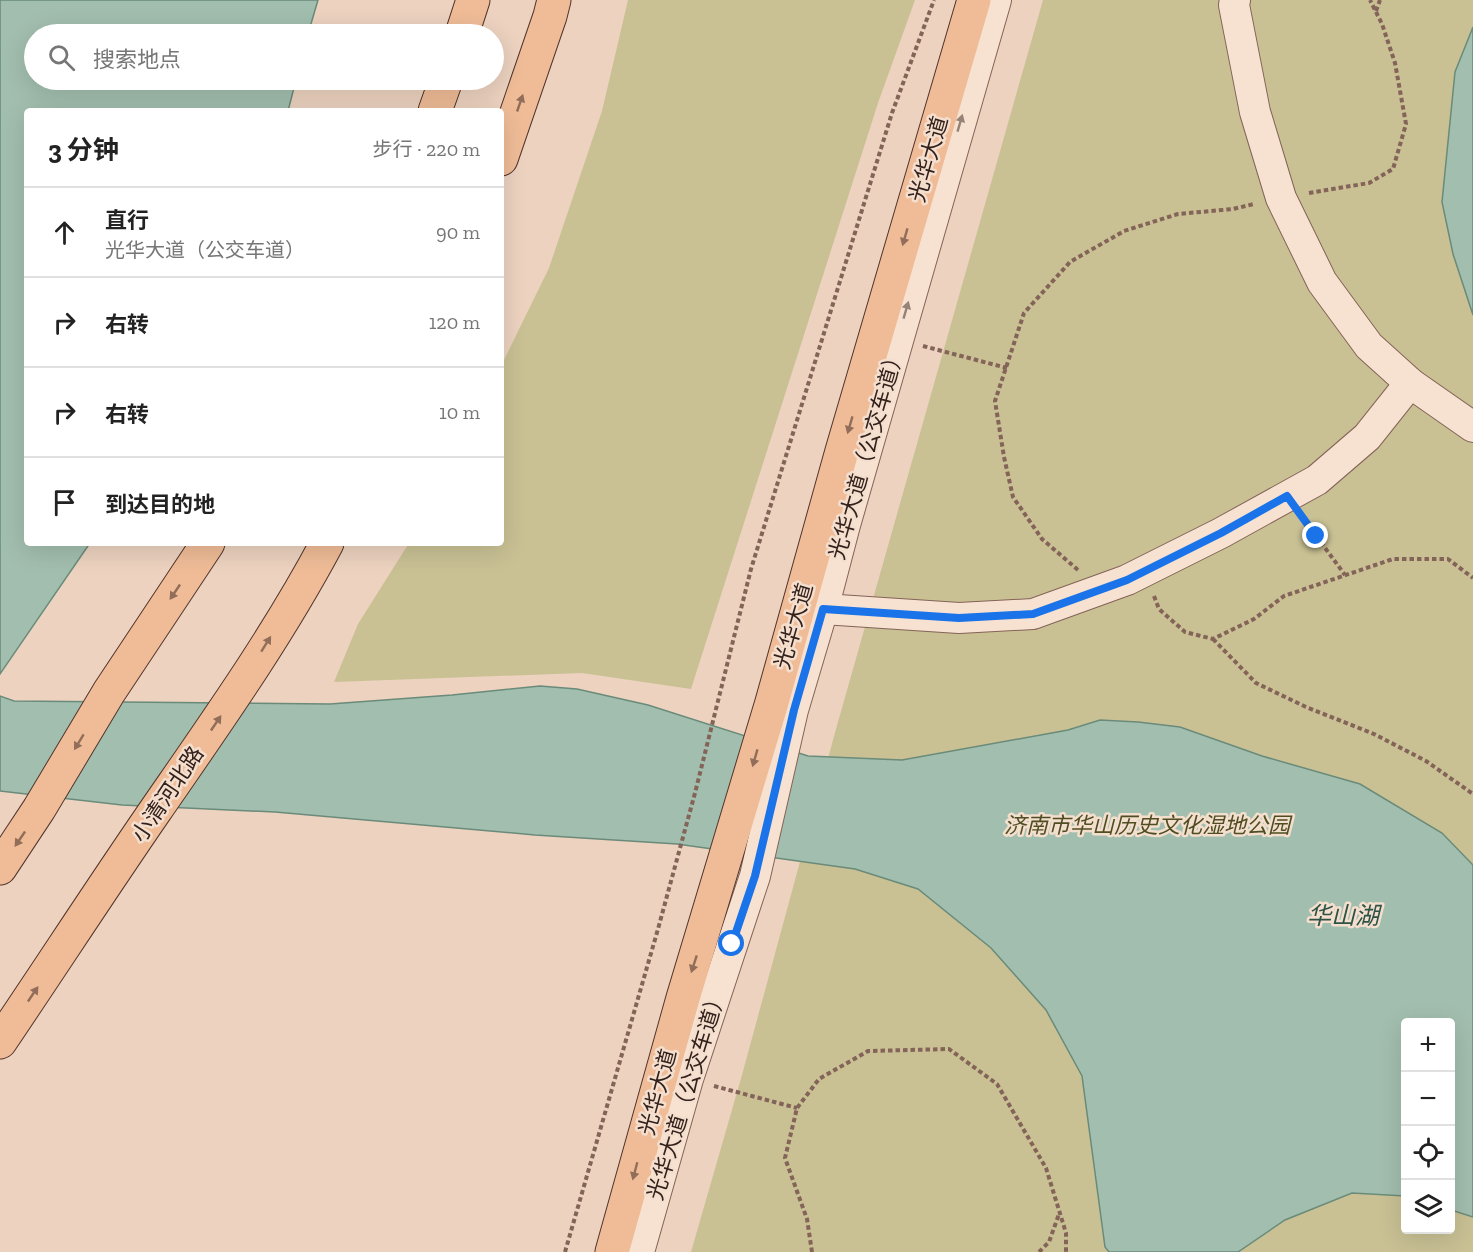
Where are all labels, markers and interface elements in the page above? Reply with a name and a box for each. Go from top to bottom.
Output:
search box [24,24,504,90]
icon: search [45,41,78,74]
text: 搜索地点 [93,46,181,73]
one-way arrow [516,94,525,112]
street label: 光华大道 [903,113,954,205]
one-way arrow [956,114,965,132]
text: 3 分钟 [48,134,119,166]
text: 步行 · 220 m [373,137,480,161]
text: 直行 [105,207,149,234]
icon: ahead [48,216,81,249]
text: 90 m [436,220,480,244]
one-way arrow [900,229,909,247]
text: 光华大道（公交车道） [105,238,305,262]
one-way arrow [902,301,911,319]
icon: right [48,306,81,339]
text: 120 m [429,310,480,334]
text: 右转 [105,311,149,338]
street label: 光华大道（公交车道） [823,344,910,563]
icon: right [48,396,81,429]
text: 10 m [439,400,480,424]
text: 右转 [105,401,149,428]
one-way arrow [845,416,854,434]
icon: arrive [48,486,81,519]
text: 到达目的地 [105,491,215,518]
route end [1302,522,1328,548]
street label: 光华大道 [768,580,819,672]
one-way arrow [170,584,181,600]
one-way arrow [261,636,272,653]
one-way arrow [210,715,222,731]
one-way arrow [74,734,84,751]
street label: 小清河北路 [125,741,209,847]
one-way arrow [750,749,759,767]
park label: 济南市华山历史文化湿地公园 [1004,812,1293,839]
one-way arrow [14,830,26,846]
water label: 华山湖 [1307,901,1383,930]
route start [718,930,744,956]
one-way arrow [688,955,698,973]
one-way arrow [27,985,38,1002]
street label: 光华大道（公交车道） [641,985,732,1203]
map controls [1401,1018,1455,1234]
button: + [1401,1018,1455,1072]
street label: 光华大道 [633,1046,682,1138]
button: − [1401,1072,1455,1126]
button: locate [1401,1126,1455,1180]
one-way arrow [629,1162,639,1181]
button: layers [1401,1180,1455,1234]

